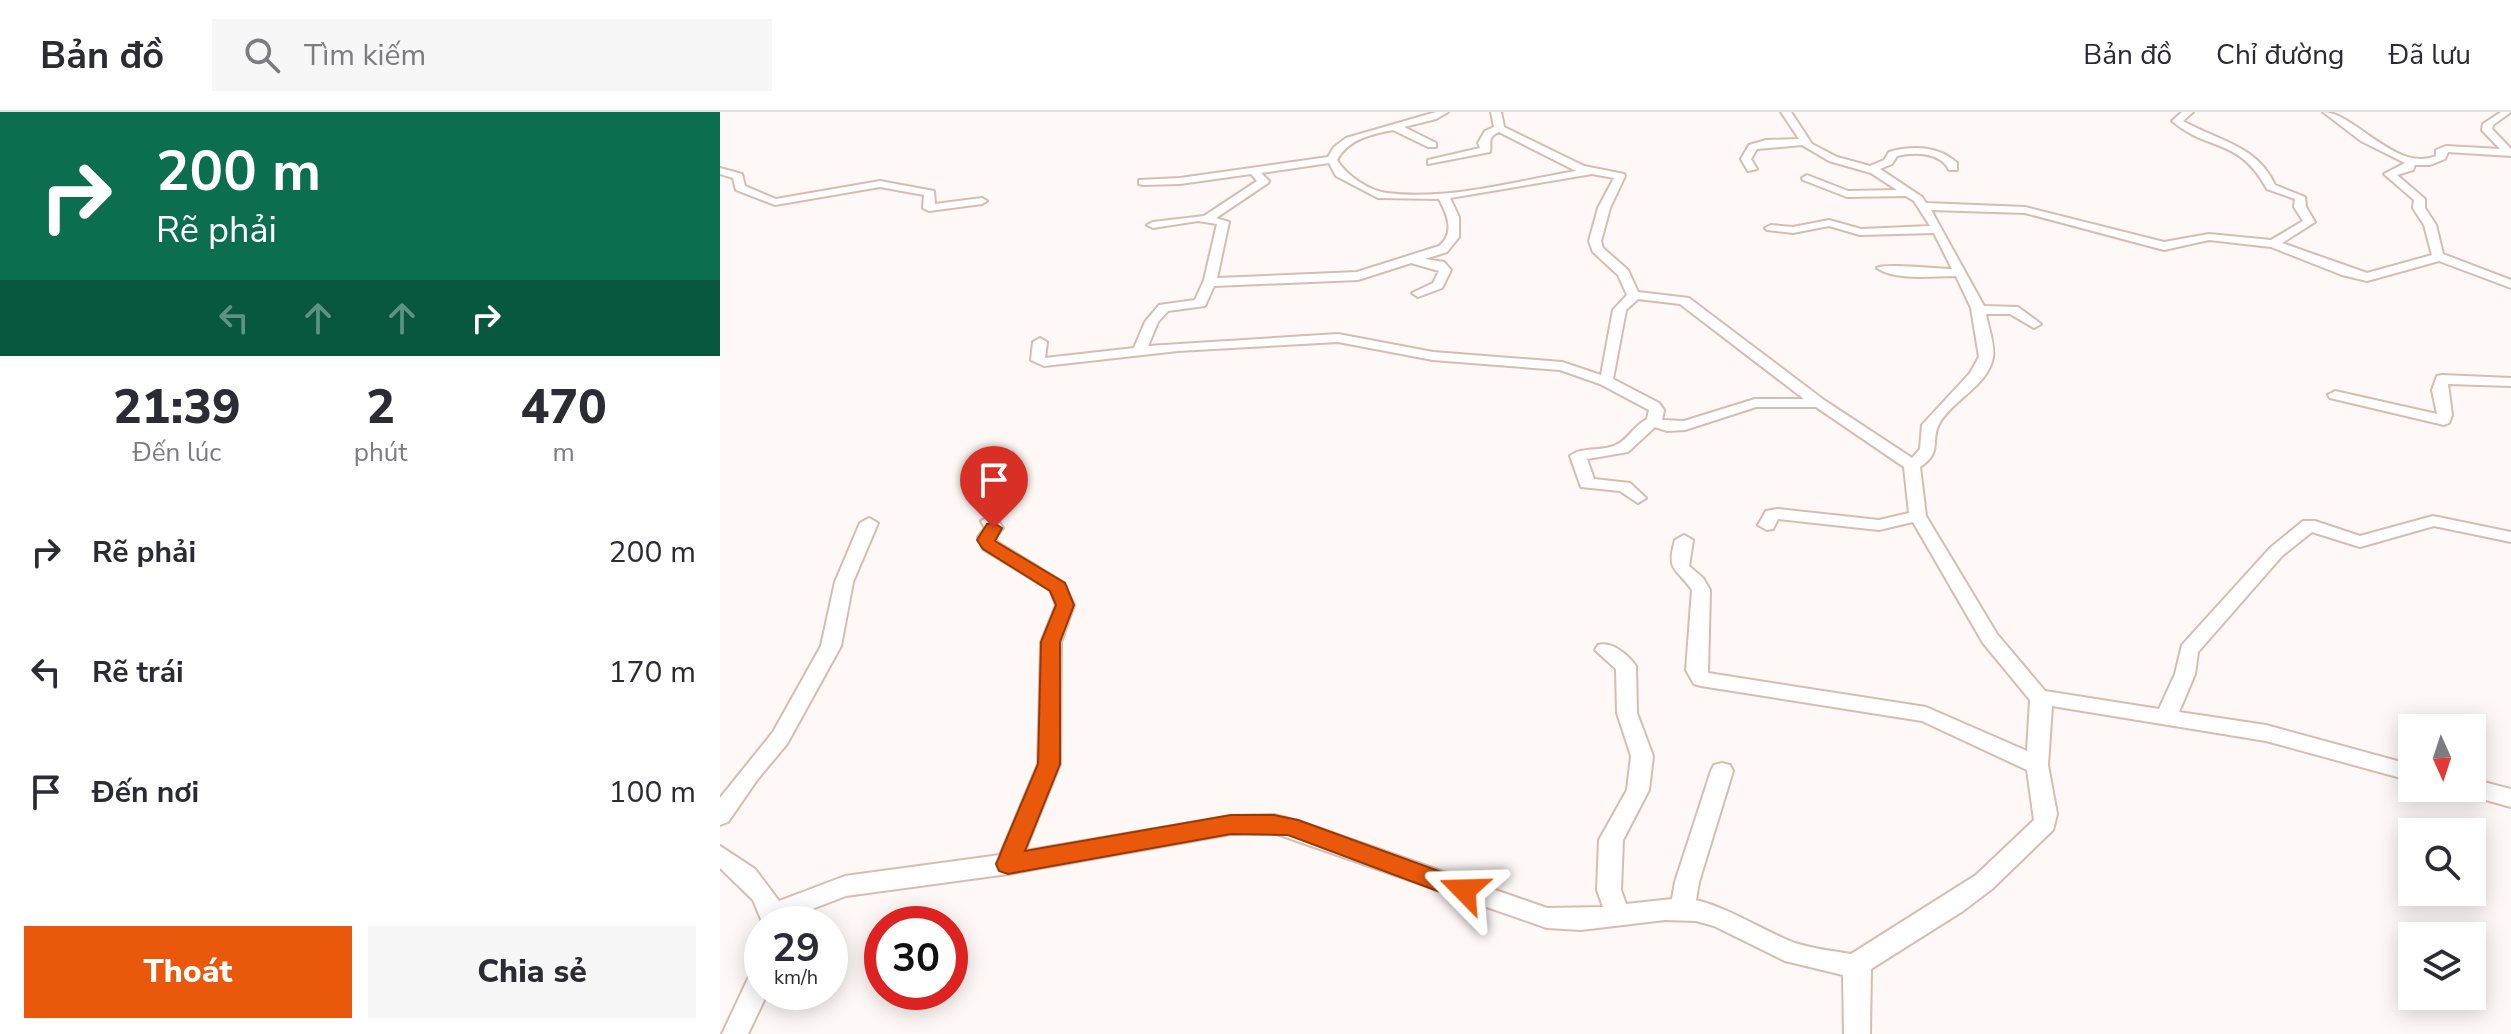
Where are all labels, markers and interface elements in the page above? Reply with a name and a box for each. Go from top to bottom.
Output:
search box [212,19,772,91]
text: Bản đồ [40,30,164,81]
icon: search [240,33,284,77]
text: Tìm kiếm [304,35,426,76]
text: Bản đồ [2083,36,2172,74]
text: Chỉ đường [2216,36,2344,74]
text: Đã lưu [2388,36,2471,74]
text: 200 m [156,133,321,210]
icon: right [24,144,128,248]
text: Rẽ phải [156,206,277,255]
icon: left [212,296,256,340]
icon: ahead [296,296,340,340]
icon: ahead [380,296,424,340]
icon: right [464,296,508,340]
text: 21:39 [113,374,241,440]
text: 2 [366,374,395,440]
text: 470 [521,374,607,440]
text: Đến lúc [132,435,221,470]
text: phút [354,435,407,470]
text: m [553,435,575,470]
pin [960,446,1028,528]
icon: arrive [972,458,1016,502]
icon: right [24,530,68,574]
text: Rẽ phải [92,532,196,573]
text: 200 m [609,532,696,573]
icon: left [24,650,68,694]
text: Rẽ trái [92,652,184,693]
text: 170 m [609,652,696,693]
north arrow [2398,714,2486,802]
map controls [2398,714,2486,1010]
icon: arrive [24,770,68,814]
text: Đến nơi [92,772,199,813]
text: 100 m [609,772,696,813]
button: search [2398,818,2486,906]
position arrow [1422,848,1506,932]
speed limit sign: 30 [864,906,968,1010]
text: 29 [772,921,820,975]
button: layers [2398,922,2486,1010]
button: Thoát [24,926,352,1018]
button: Chia sẻ [368,926,696,1018]
text: km/h [774,964,818,991]

